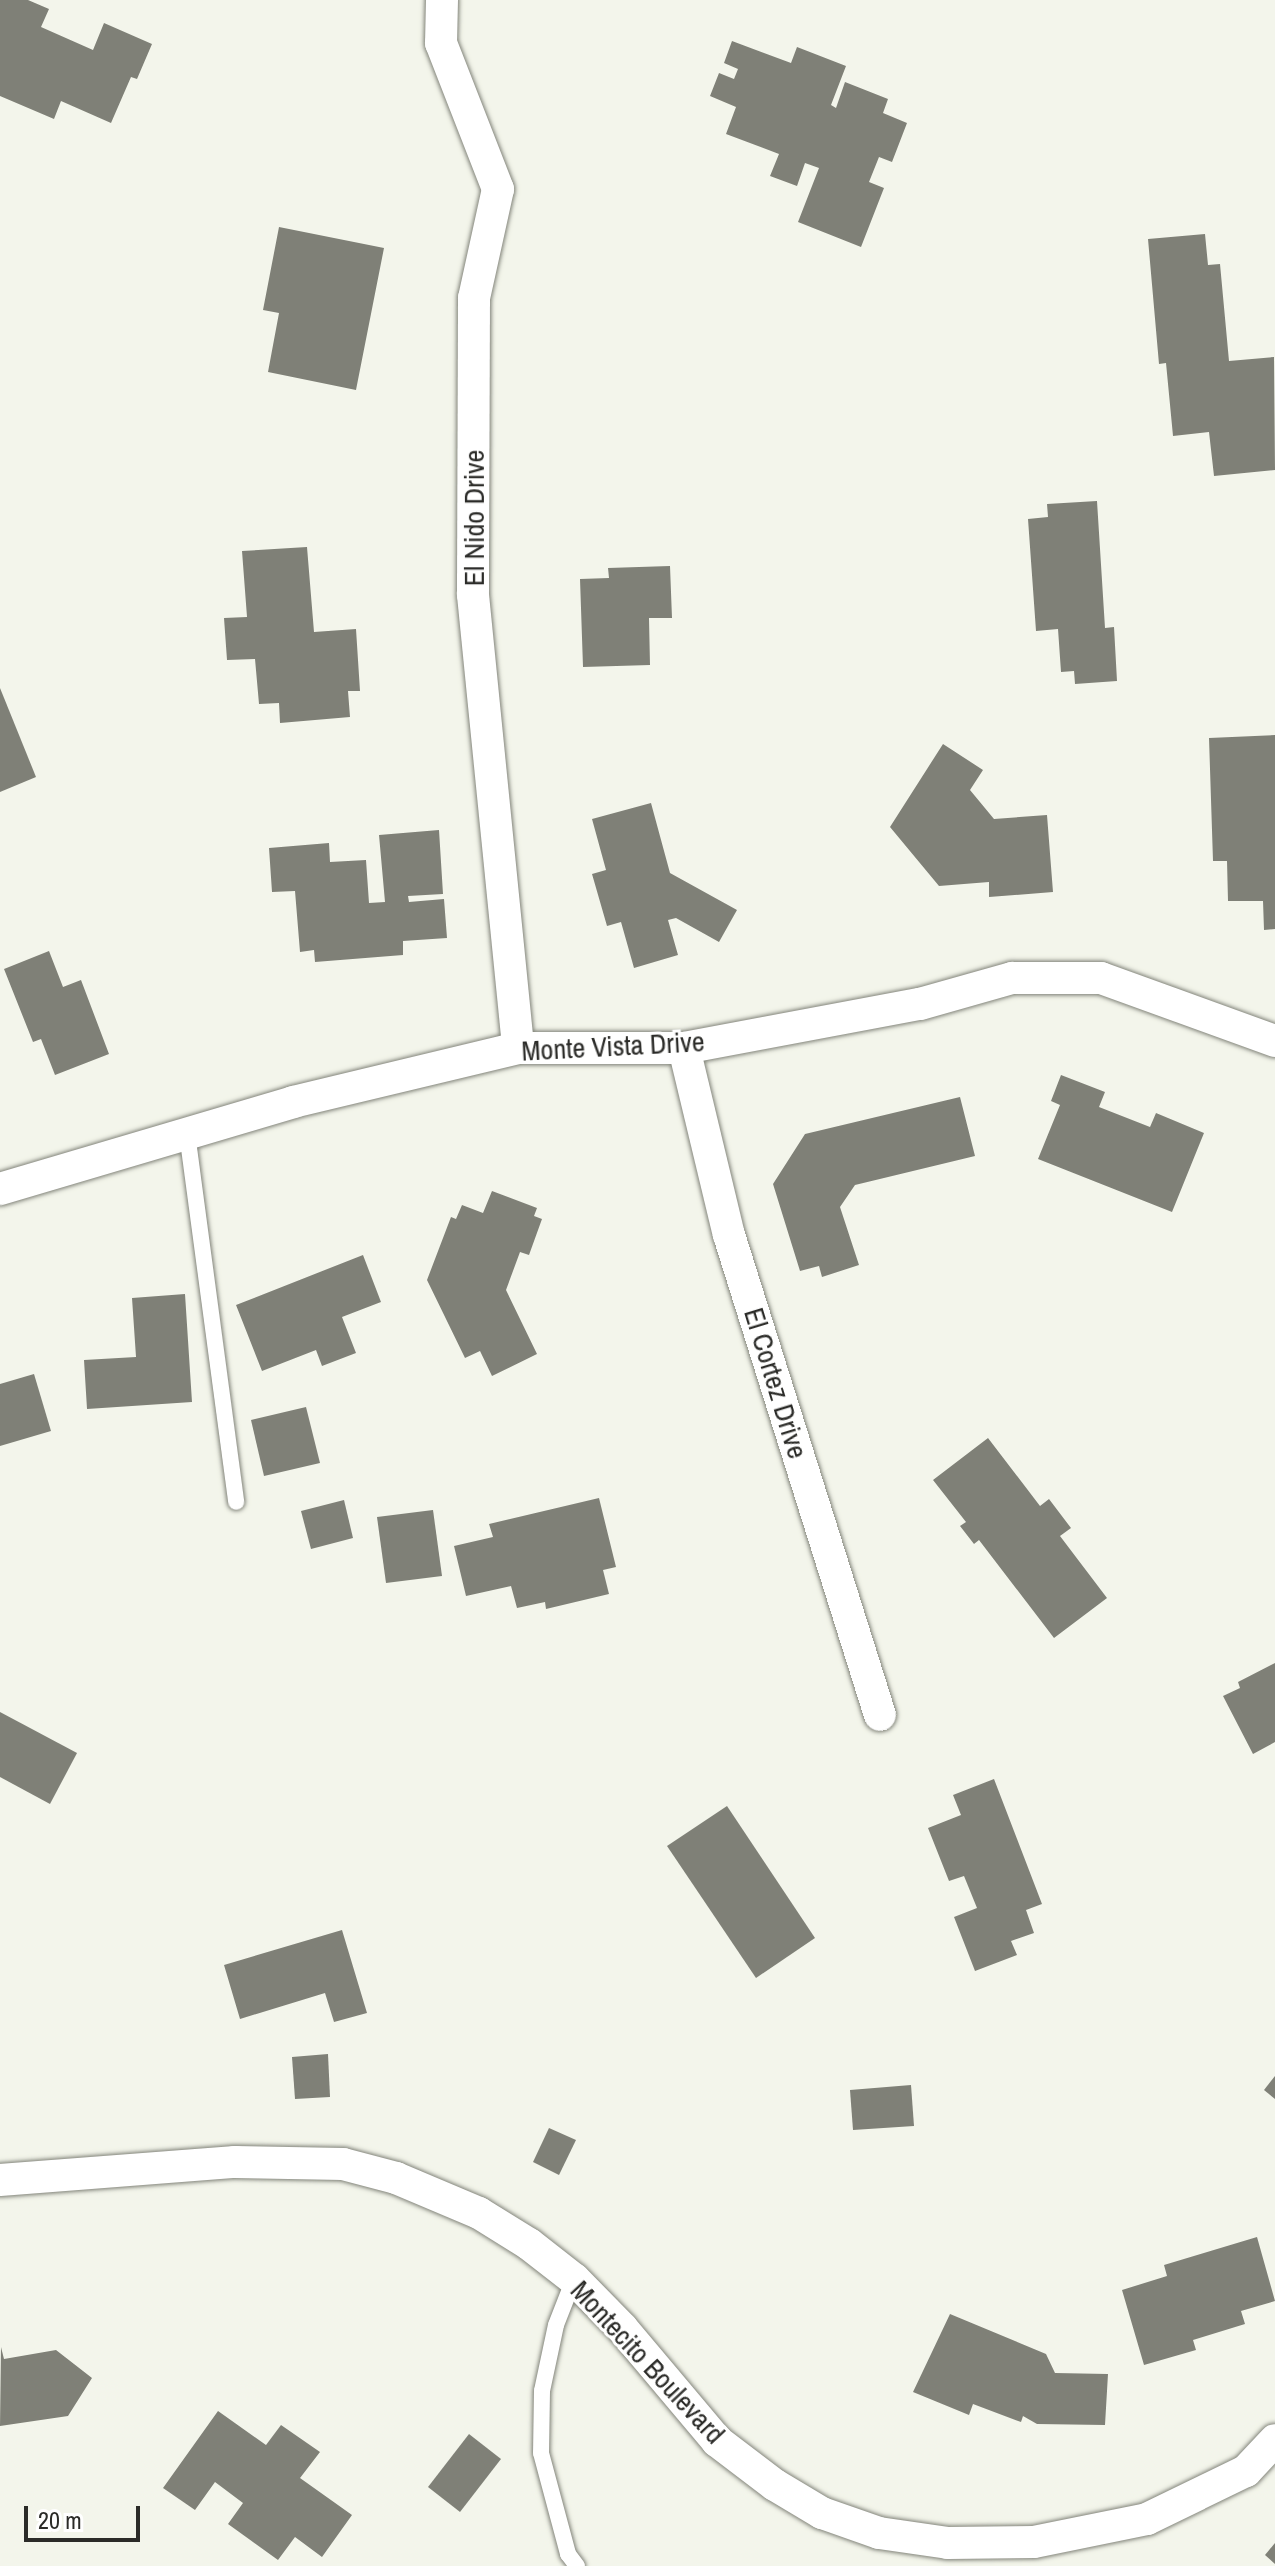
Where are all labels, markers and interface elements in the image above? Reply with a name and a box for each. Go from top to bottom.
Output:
street label: El Nido Drive [457,450,491,586]
street label: Monte Vista Drive [521,1024,705,1068]
street label: El Cortez Drive [737,1304,815,1462]
street label: Montecito Boulevard [564,2274,732,2450]
scale bar [28,2490,144,2540]
text: 20 m [38,2504,82,2536]

